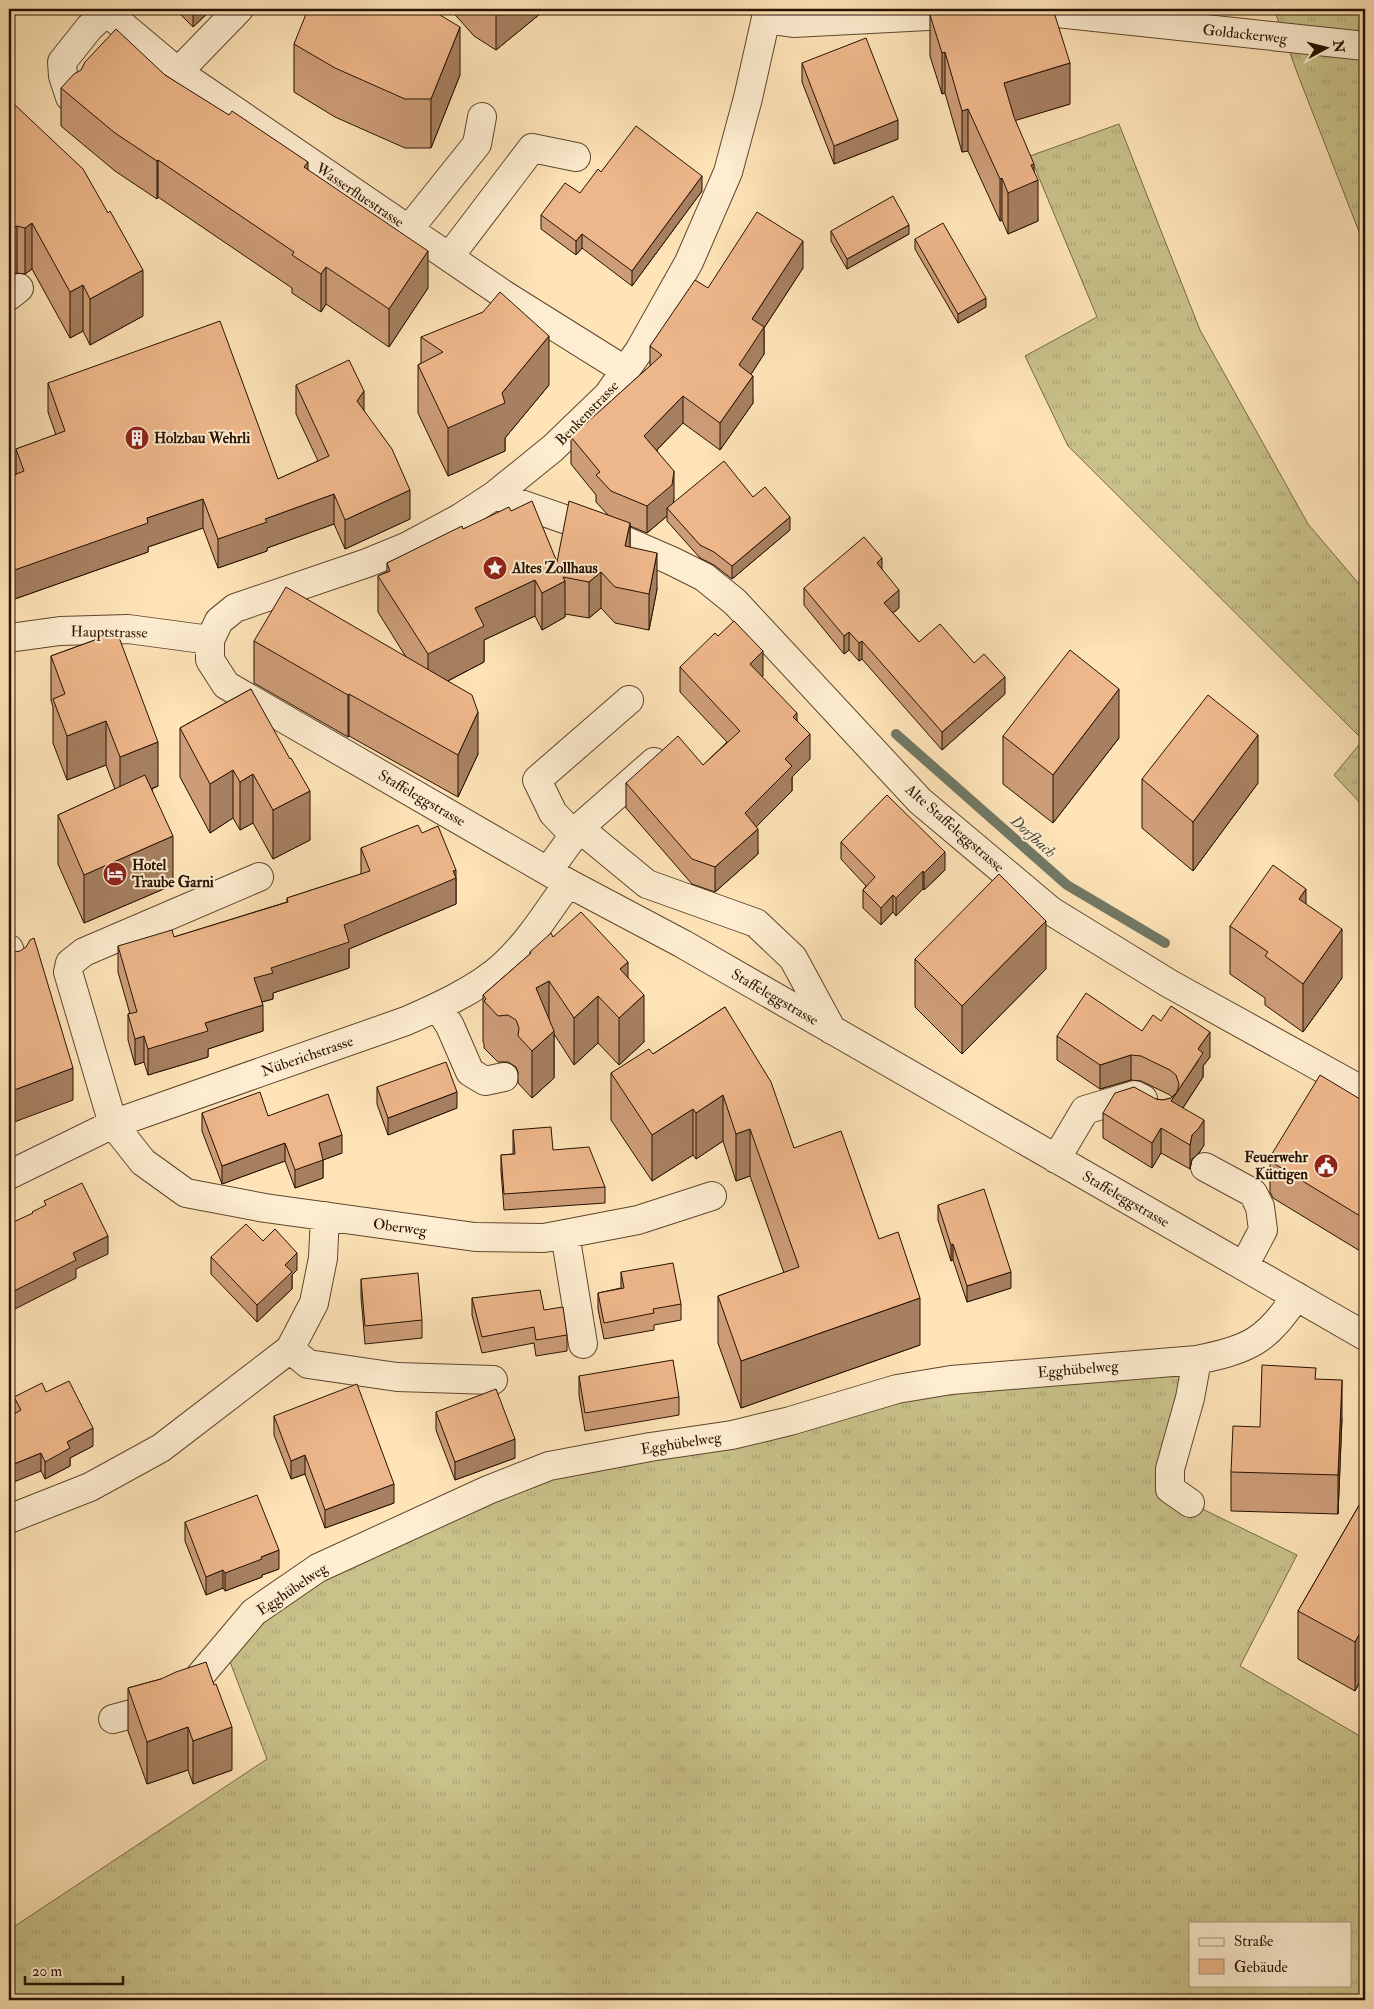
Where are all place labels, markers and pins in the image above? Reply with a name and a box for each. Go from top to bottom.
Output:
building icon: Holzbau Wehrli [124,425,150,451]
place label: Holzbau Wehrli [154,429,250,448]
place icon: Altes Zollhaus [482,555,508,581]
place label: Altes Zollhaus [511,559,598,578]
place label: Hotel Traube Garni [131,856,214,892]
hotel icon: Hotel Traube Garni [102,861,128,887]
place label: Feuerwehr Küttigen [1244,1148,1308,1185]
public building icon: Feuerwehr Küttigen [1313,1153,1339,1179]

